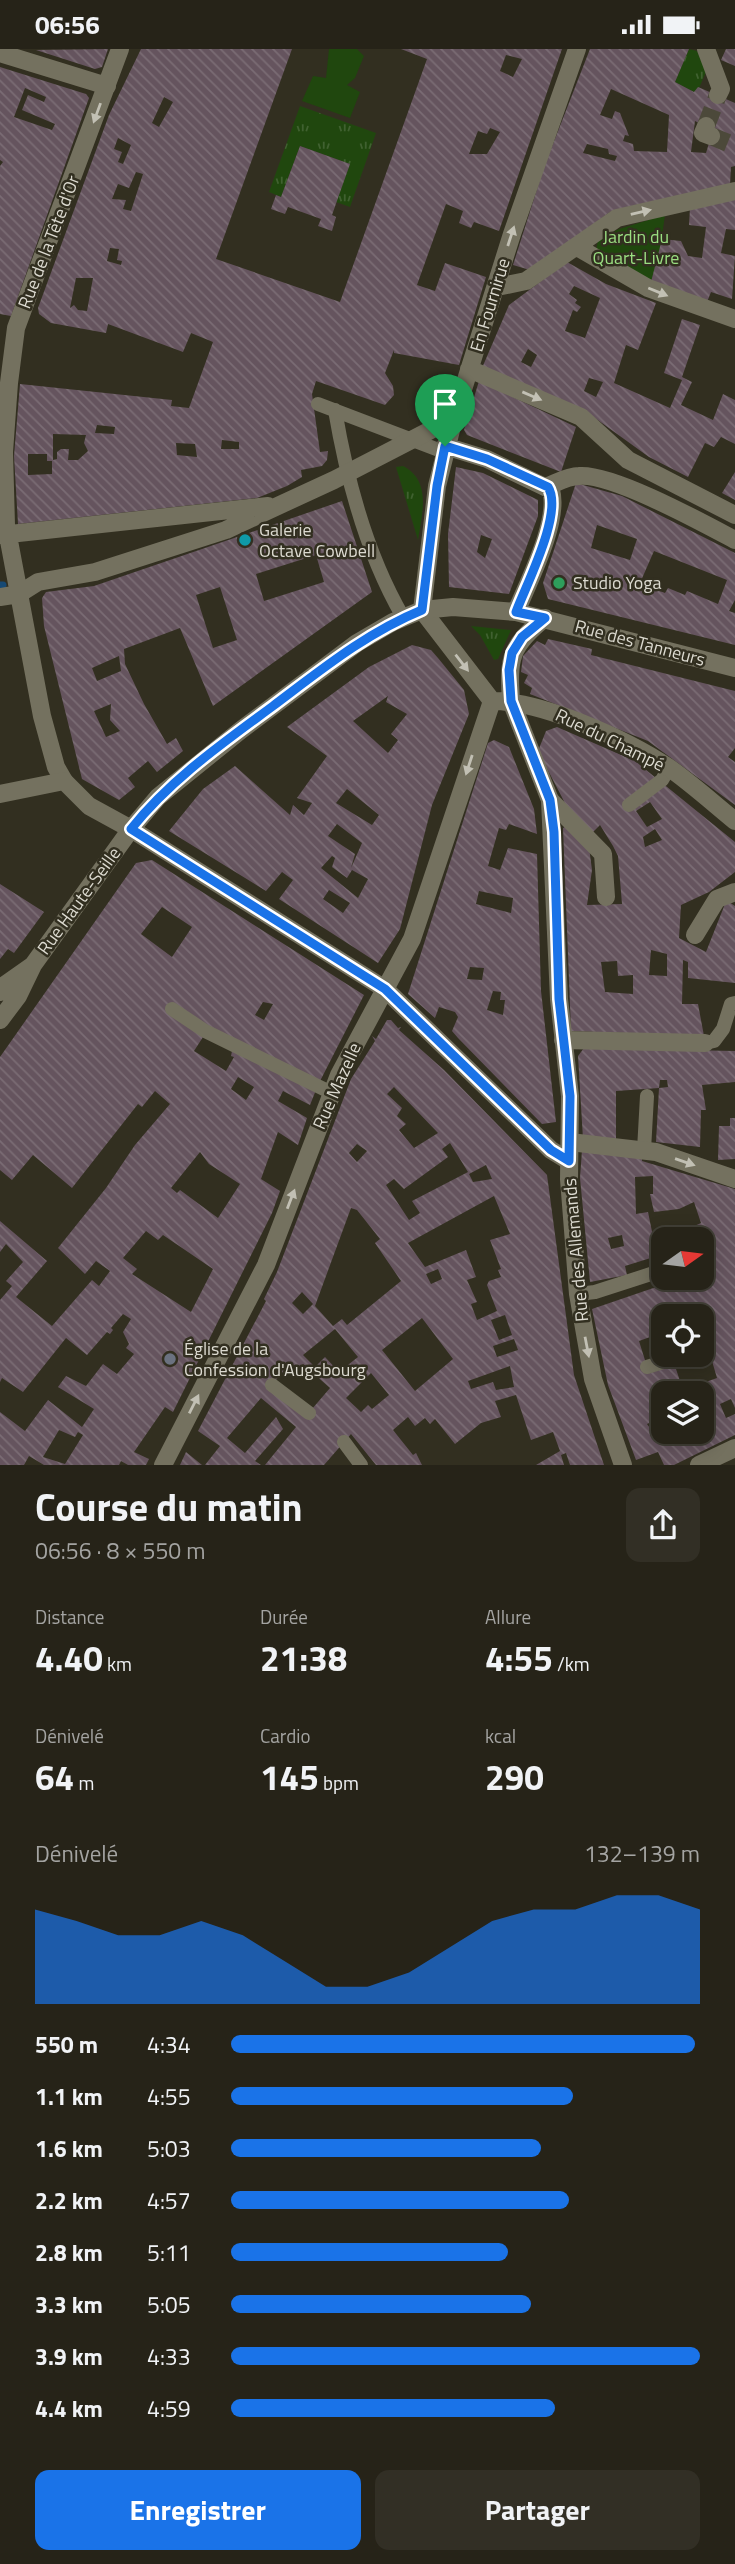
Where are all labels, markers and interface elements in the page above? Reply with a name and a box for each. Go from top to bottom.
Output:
text: 06:56 [35,5,100,44]
one-way arrow [91,103,102,124]
street label: Rue de la Tête d'Or [11,171,86,312]
one-way arrow [631,206,653,217]
park label: Jardin du Quart-Livre [593,223,679,271]
one-way arrow [507,225,517,246]
street label: En Fournirue [463,255,517,355]
one-way arrow [648,287,669,298]
pin [415,374,475,446]
icon: arrive [426,385,464,423]
one-way arrow [522,390,542,402]
place label: Galerie Octave Cowbell [259,516,375,564]
marker: Galerie Octave Cowbell [237,532,253,548]
place label: Studio Yoga [573,569,662,596]
marker: Studio Yoga [551,575,567,591]
street label: Rue des Tanneurs [572,612,708,673]
one-way arrow [454,654,469,672]
street label: Rue du Champé [551,701,670,778]
one-way arrow [463,755,474,776]
street label: Rue Haute-Seille [30,841,127,960]
street label: Rue Mazelle [305,1038,368,1134]
one-way arrow [675,1157,696,1168]
street label: Rue des Allemands [556,1177,595,1323]
one-way arrow [286,1188,297,1209]
north arrow [651,1227,714,1290]
map controls [651,1227,714,1444]
button: locate [651,1304,714,1367]
place label: Église de la Confession d'Augsbourg [184,1335,366,1383]
one-way arrow [581,1336,592,1358]
marker: Église de la Confession d'Augsbourg [162,1351,178,1367]
button: layers [651,1381,714,1444]
one-way arrow [189,1394,200,1414]
text: Course du matin [35,1478,303,1536]
button: share [626,1488,700,1562]
text: 06:56 · 8 × 550 m [35,1533,205,1568]
text: Distance [35,1602,104,1631]
text: Durée [260,1602,308,1631]
text: Allure [485,1602,531,1631]
text: 4.40 [35,1631,103,1685]
text: 21:38 [260,1631,347,1685]
text: 4:55 [485,1631,553,1685]
text: km [103,1649,132,1678]
text: /km [553,1649,590,1678]
text: Dénivelé [35,1721,104,1750]
text: Cardio [260,1721,310,1750]
text: kcal [485,1721,516,1750]
text: 64 [35,1750,74,1804]
text: 145 [260,1750,319,1804]
text: 290 [485,1750,544,1804]
text: m [74,1768,94,1797]
text: bpm [319,1768,359,1797]
text: Dénivelé [35,1836,118,1871]
text: 132–139 m [584,1836,700,1871]
text: 550 m [35,2027,98,2062]
text: 4:34 [147,2027,191,2062]
text: 1.1 km [35,2079,103,2114]
text: 4:55 [147,2079,191,2114]
text: 1.6 km [35,2131,103,2166]
text: 5:03 [147,2131,191,2166]
text: 2.2 km [35,2183,103,2218]
text: 4:57 [147,2183,191,2218]
text: 2.8 km [35,2235,103,2270]
text: 5:11 [147,2235,191,2270]
text: 3.3 km [35,2287,103,2322]
text: 5:05 [147,2287,191,2322]
text: 3.9 km [35,2339,103,2374]
text: 4:33 [147,2339,191,2374]
text: 4.4 km [35,2391,103,2426]
text: 4:59 [147,2391,191,2426]
button: Enregistrer [35,2470,361,2550]
button: Partager [375,2470,700,2550]

